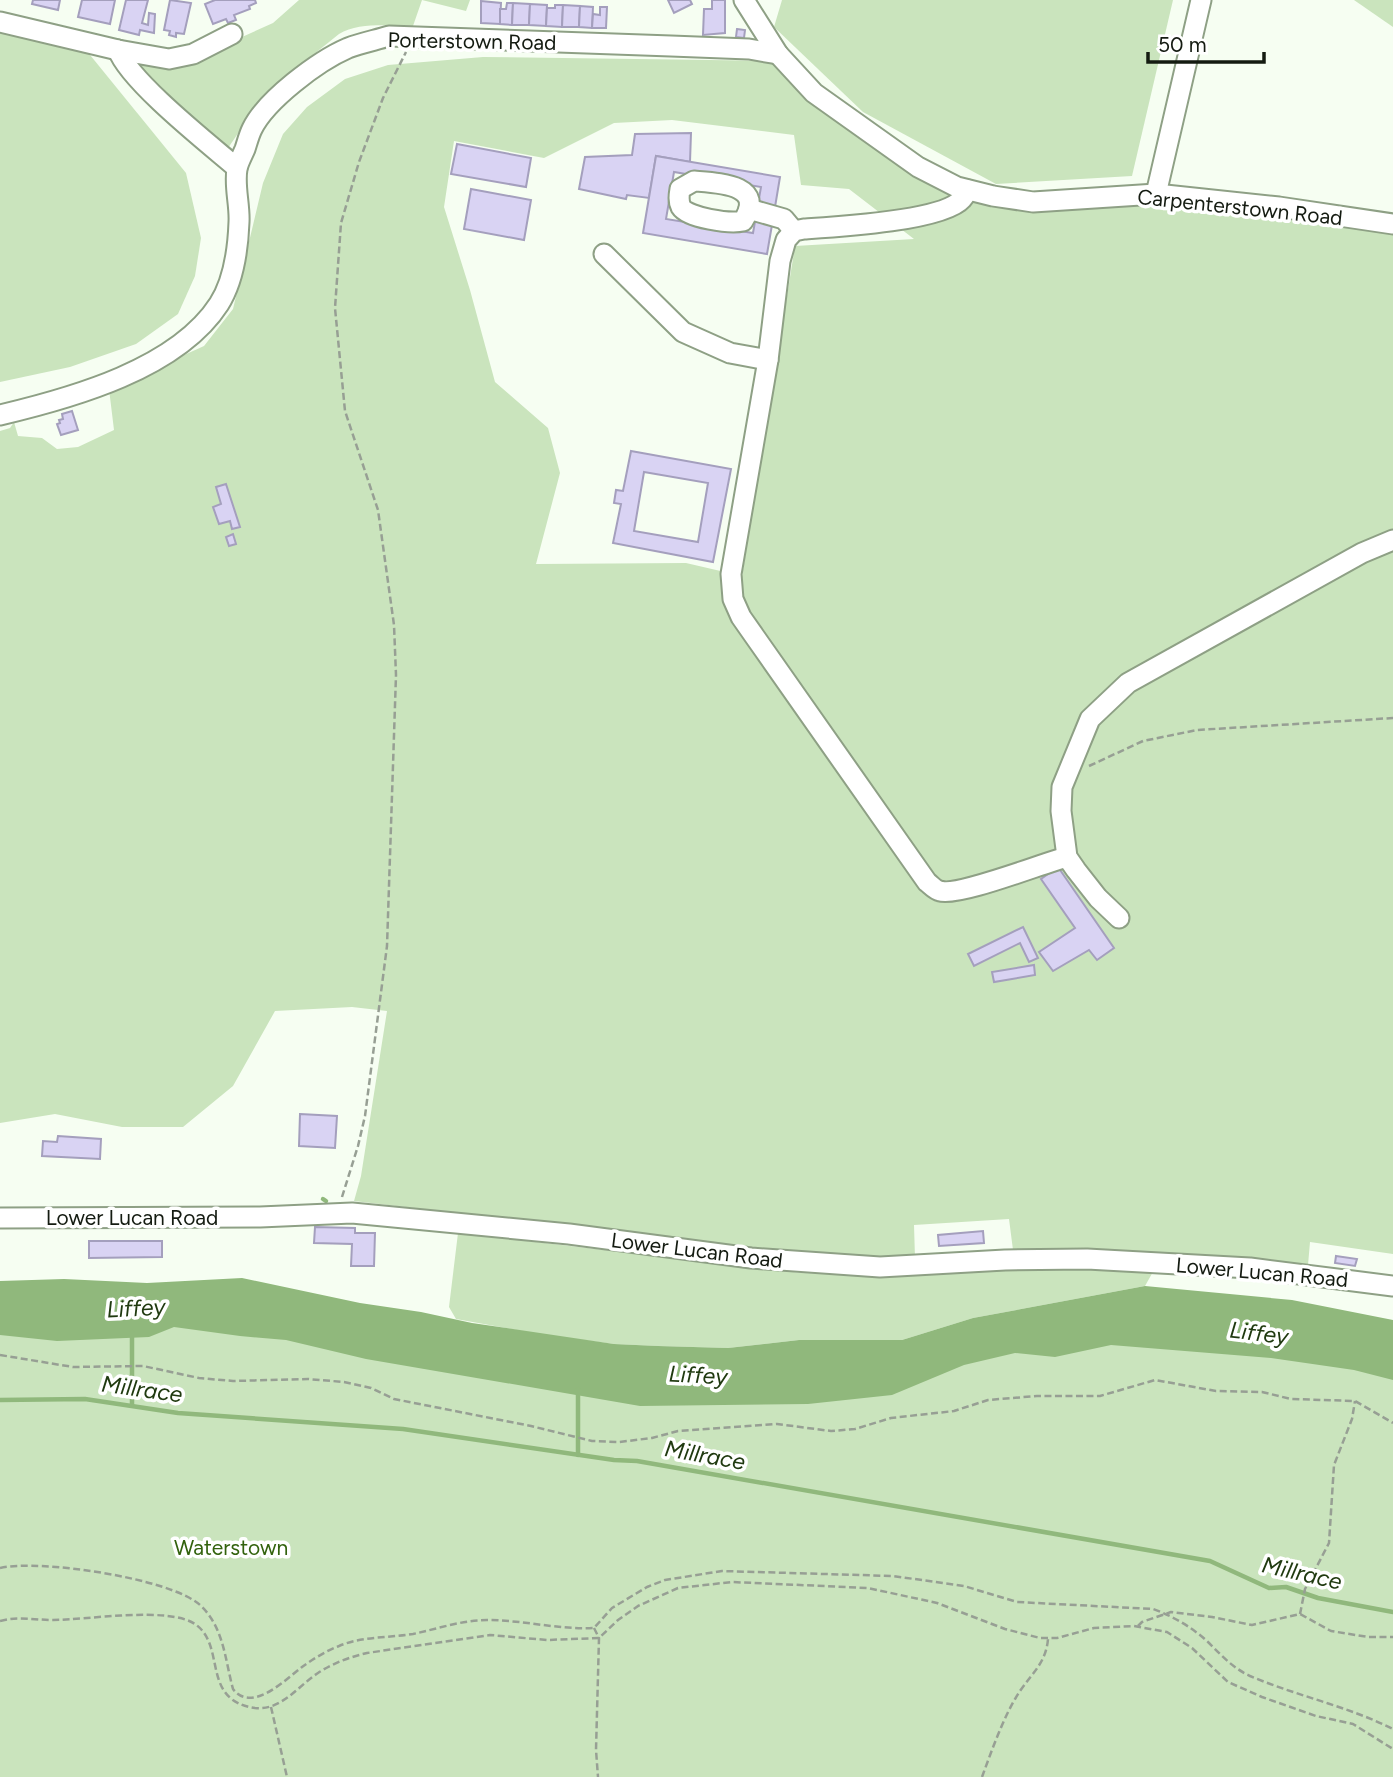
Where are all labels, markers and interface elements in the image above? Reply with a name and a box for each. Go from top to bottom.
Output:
scale bar [1148,21,1264,65]
street label: Porterstown Road [387,27,557,55]
text: 50 m [1158,32,1207,57]
street label: Carpenterstown Road [1136,184,1344,230]
street label: Lower Lucan Road [46,1205,218,1230]
street label: Lower Lucan Road [610,1227,784,1273]
street label: Lower Lucan Road [1175,1252,1349,1292]
water label: Liffey [106,1292,167,1324]
water label: Liffey [1228,1316,1291,1351]
water label: Liffey [668,1359,729,1391]
water label: Millrace [100,1369,185,1409]
water label: Millrace [662,1434,748,1476]
park label: Waterstown [174,1535,288,1560]
water label: Millrace [1259,1550,1345,1596]

